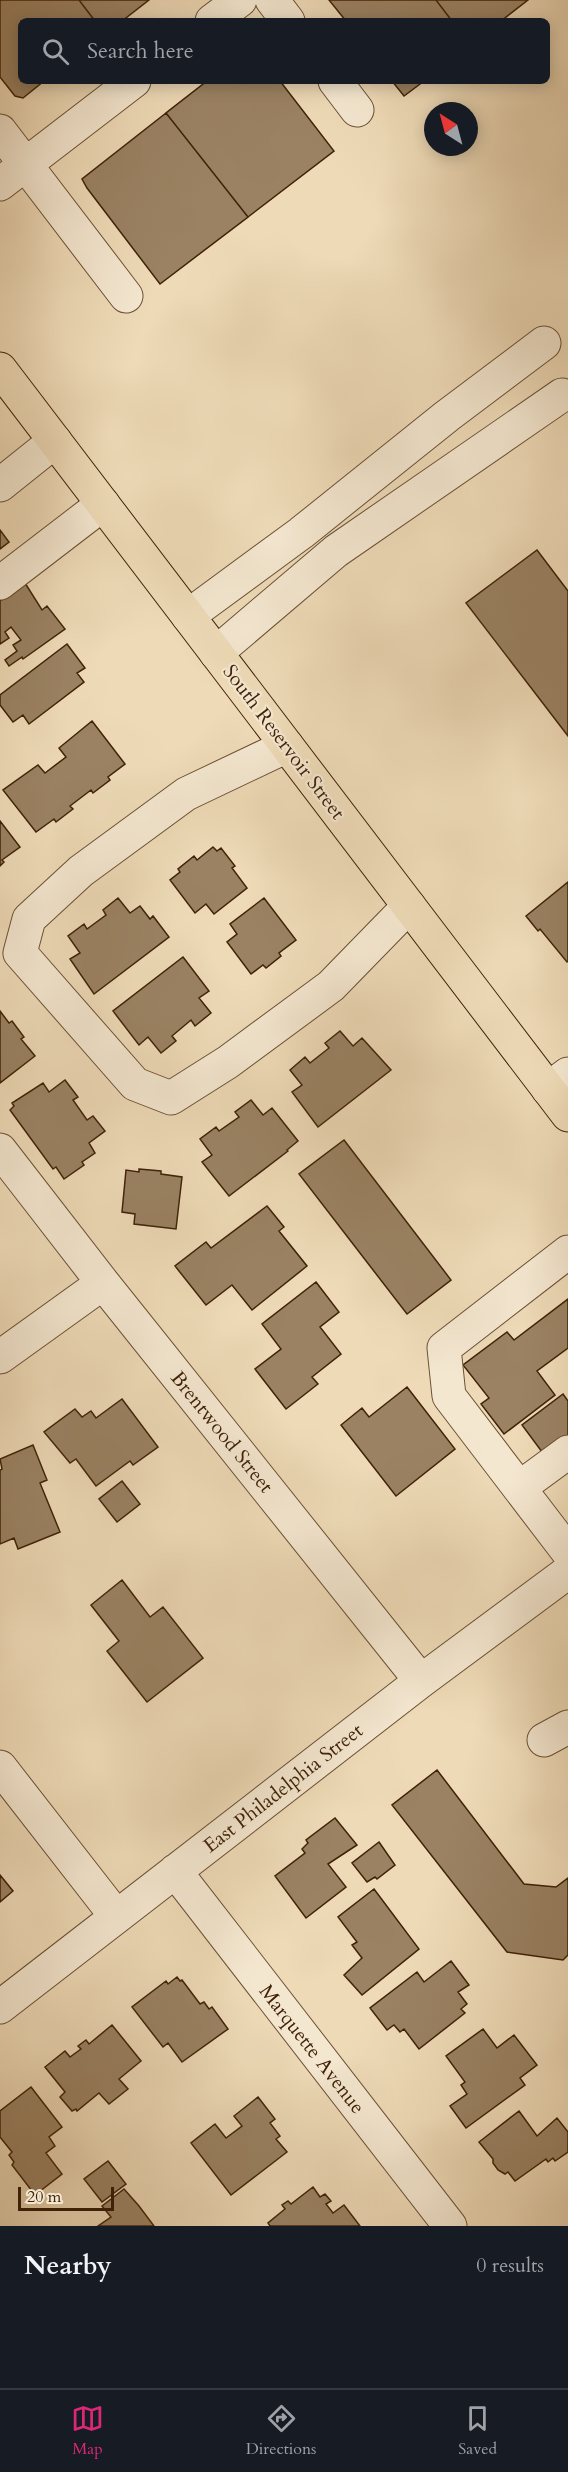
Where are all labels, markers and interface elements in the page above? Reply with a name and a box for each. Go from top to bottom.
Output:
search box [18,18,550,84]
icon: search [39,35,72,68]
text: Search here [87,36,194,66]
north arrow [424,102,478,156]
street label: South Reservoir Street [217,659,352,826]
street label: Brentwood Street [164,1365,280,1499]
street label: East Philadelphia Street [198,1717,369,1859]
street label: Marquette Avenue [253,1979,371,2119]
scale bar [18,2184,114,2212]
text: 20 m [27,2186,61,2208]
text: Nearby [24,2248,112,2283]
text: 0 results [476,2252,544,2279]
tab: Map [71,2402,104,2460]
tab: Directions [246,2402,316,2460]
tab: Saved [458,2402,497,2460]

